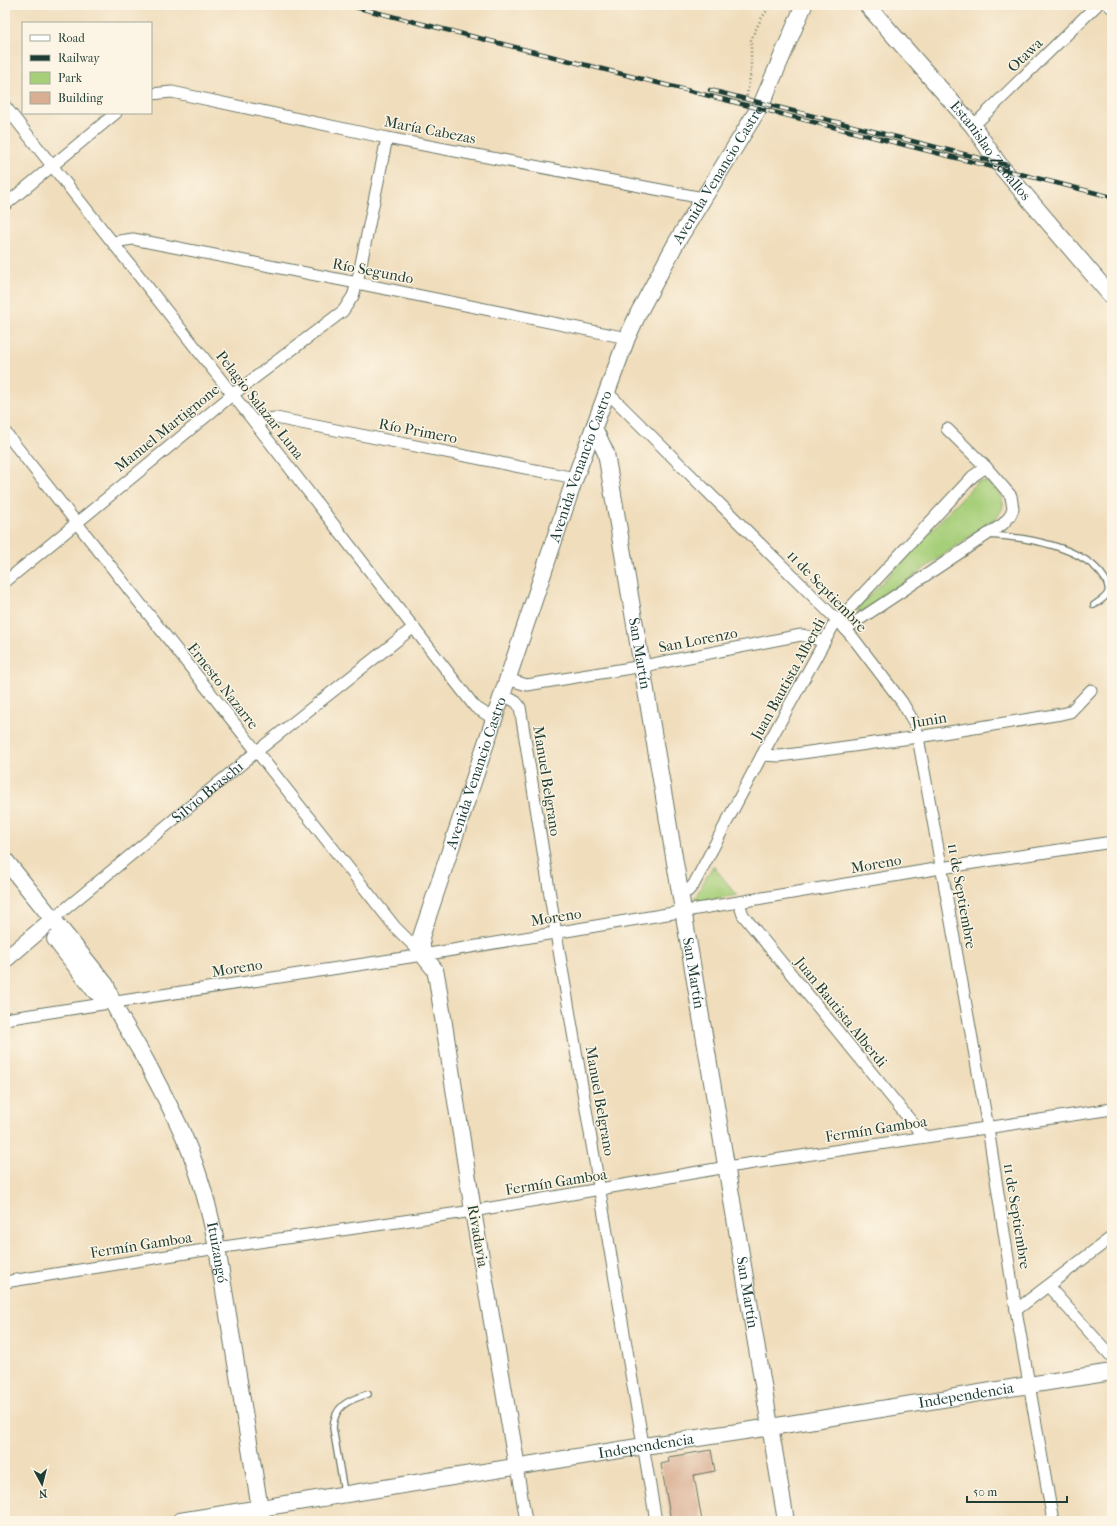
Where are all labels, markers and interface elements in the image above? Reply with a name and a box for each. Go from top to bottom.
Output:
legend [22,22,152,114]
text: Road [58,31,85,45]
street label: Otawa [1004,33,1047,76]
text: Railway [58,51,100,65]
text: Park [58,71,83,85]
text: Building [58,91,103,105]
street label: Estanislao Zeballos [946,97,1035,204]
street label: Avenida Venancio Castro [668,101,768,248]
street label: María Cabezas [383,112,478,148]
street label: Río Segundo [331,254,416,288]
street label: Pelagio Salazar Luna [212,347,309,464]
street label: Manuel Martignone [111,380,223,476]
street label: Avenida Venancio Castro [545,388,616,545]
street label: Río Primero [377,415,459,448]
street label: 11 de Septiembre [783,546,871,636]
street label: Juan Bautista Alberdi [747,614,829,744]
street label: San Martín [625,616,655,691]
street label: San Lorenzo [657,623,739,656]
street label: Ernesto Nazarre [184,639,263,733]
street label: Avenida Venancio Castro [442,694,510,853]
street label: Junin [909,708,948,732]
street label: Manuel Belgrano [529,725,565,838]
street label: Silvio Braschi [168,757,247,826]
street label: 11 de Septiembre [944,842,980,951]
street label: Moreno [849,851,903,877]
street label: Moreno [529,904,583,930]
street label: San Martín [679,936,709,1010]
street label: Juan Bautista Alberdi [790,953,891,1071]
street label: Moreno [210,955,264,981]
street label: Manuel Belgrano [581,1045,619,1158]
street label: Fermín Gamboa [824,1112,929,1146]
street label: 11 de Septiembre [1000,1162,1034,1271]
street label: Fermín Gamboa [504,1165,609,1199]
street label: Rivadavia [464,1203,493,1270]
street label: Ituizangó [203,1220,232,1285]
street label: Fermín Gamboa [89,1228,194,1262]
street label: San Martín [733,1255,762,1330]
street label: Independencia [917,1378,1016,1412]
street label: Independencia [597,1430,696,1462]
north arrow [22,1464,62,1504]
scale bar [967,1478,1067,1504]
text: 50 m [973,1485,997,1499]
text: N [38,1486,48,1500]

